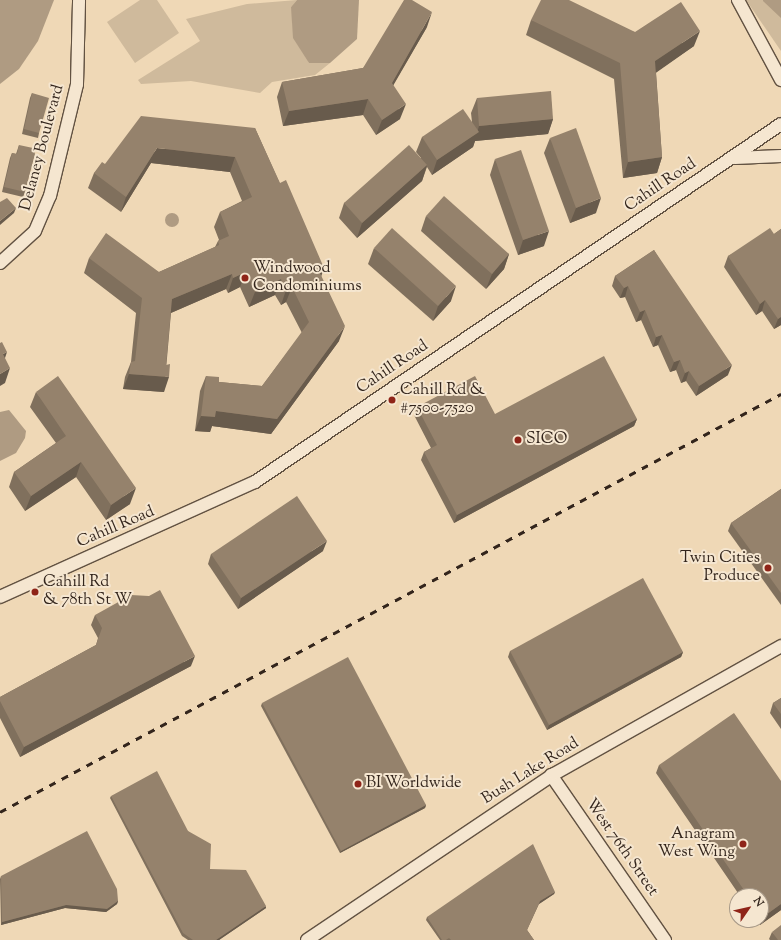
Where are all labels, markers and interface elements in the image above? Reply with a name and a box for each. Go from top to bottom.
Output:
street label: Delaney Boulevard [17,83,69,213]
street label: Cahill Road [622,155,700,217]
place label: Windwood Condominiums [253,259,362,297]
marker: Windwood Condominiums [240,273,250,283]
street label: Cahill Road [354,337,432,399]
place label: Cahill Rd & #7500-7520 [400,381,485,419]
marker: Cahill Rd & #7500-7520 [387,395,397,405]
place label: SICO [526,430,567,450]
marker: SICO [513,435,523,445]
street label: Cahill Road [74,503,158,553]
place label: Twin Cities Produce [680,549,760,587]
marker: Twin Cities Produce [763,563,773,573]
place label: Cahill Rd & 78th St W [43,573,132,611]
marker: Cahill Rd & 78th St W [30,587,40,597]
street label: Bush Lake Road [479,735,583,809]
place label: BI Worldwide [366,774,462,794]
marker: BI Worldwide [353,779,363,789]
street label: West 76th Street [580,796,662,900]
place label: Anagram West Wing [658,825,735,863]
marker: Anagram West Wing [738,839,748,849]
north arrow [729,888,769,928]
text: N [749,894,767,910]

